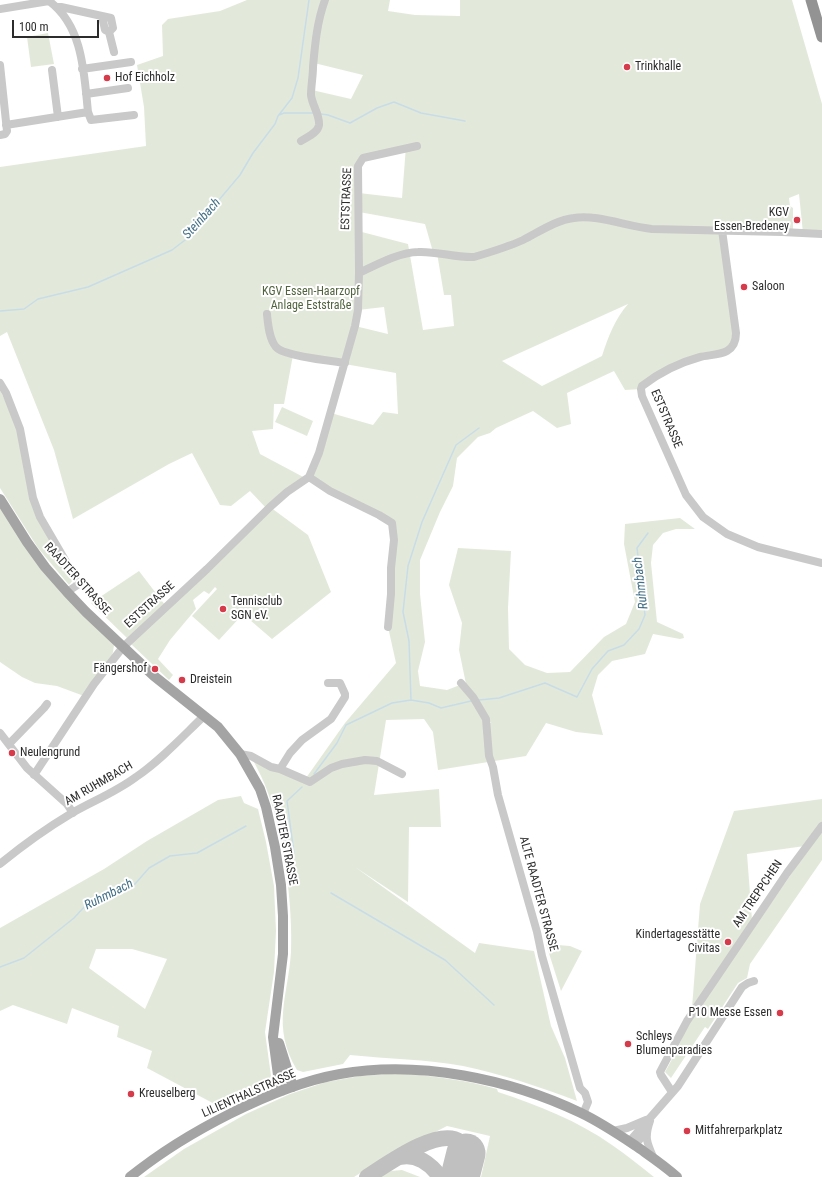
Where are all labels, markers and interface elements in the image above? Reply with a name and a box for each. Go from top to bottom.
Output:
scale bar [14,12,101,38]
text: 100 m [19,20,49,34]
place label: Trinkhalle [635,60,681,74]
marker: Trinkhalle [622,62,632,72]
place label: Hof Eichholz [115,71,175,85]
marker: Hof Eichholz [102,73,112,83]
street label: ESTSTRASSE [339,168,355,230]
water label: Steinbach [180,195,224,243]
place label: KGV Essen-Bredeney [714,206,789,234]
marker: KGV Essen-Bredeney [792,215,802,225]
place label: Saloon [752,280,785,294]
marker: Saloon [739,282,749,292]
park label: KGV Essen-Haarzopf Anlage Eststraße [262,285,360,313]
street label: ESTSTRASSE [647,387,685,451]
street label: RAADTER STRASSE [41,540,113,618]
water label: Ruhmbach [630,556,652,610]
street label: ESTSTRASSE [122,579,178,631]
place label: Tennisclub SGN eV. [231,595,282,623]
marker: Tennisclub SGN eV. [218,604,228,614]
place label: Fängershof [94,662,147,676]
marker: Fängershof [150,664,160,674]
place label: Dreistein [190,673,232,687]
marker: Dreistein [177,675,187,685]
place label: Neulengrund [20,746,80,760]
marker: Neulengrund [7,748,17,758]
street label: AM RUHMBACH [62,759,136,809]
street label: RAADTER STRASSE [268,793,300,887]
street label: ALTE RAADTER STRASSE [516,835,560,953]
street label: AM TREPPCHEN [730,858,786,930]
water label: Ruhmbach [82,876,136,914]
place label: Kindertagesstätte Civitas [636,928,720,956]
marker: Kindertagesstätte Civitas [723,937,733,947]
place label: P10 Messe Essen [688,1006,772,1020]
marker: P10 Messe Essen [775,1008,785,1018]
place label: Schleys Blumenparadies [636,1030,712,1058]
marker: Schleys Blumenparadies [623,1039,633,1049]
street label: LILIENTHALSTRASSE [200,1067,298,1121]
place label: Kreuselberg [139,1087,195,1101]
marker: Kreuselberg [126,1089,136,1099]
place label: Mitfahrerparkplatz [695,1124,783,1138]
marker: Mitfahrerparkplatz [682,1126,692,1136]

